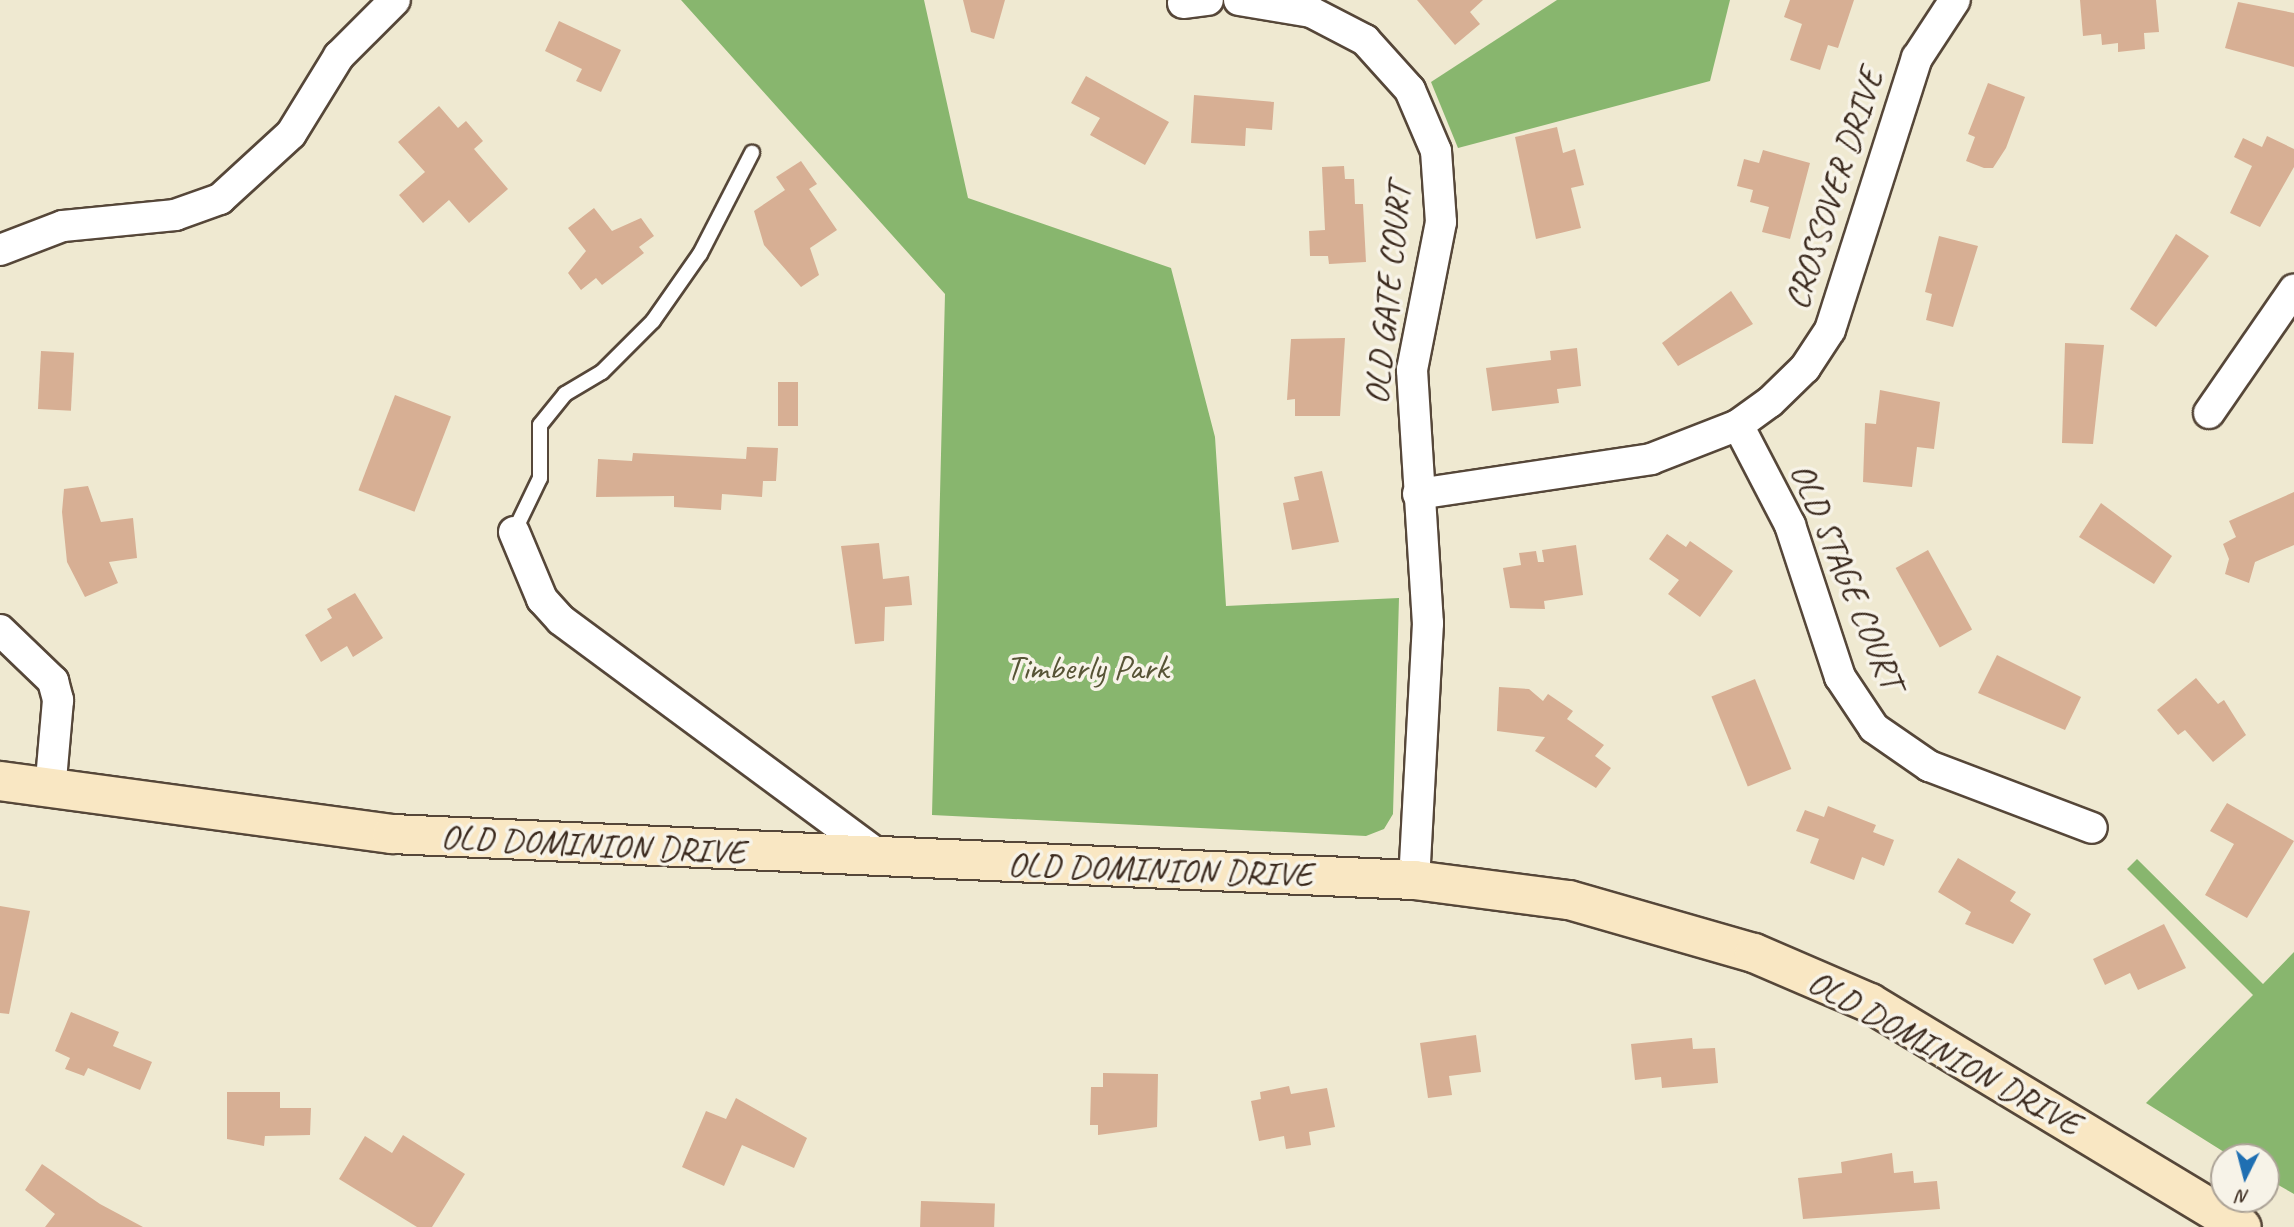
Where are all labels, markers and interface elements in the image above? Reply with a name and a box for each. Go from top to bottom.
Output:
street label: CROSSOVER DRIVE [1775,64,1893,314]
street label: OLD GATE COURT [1356,182,1420,406]
street label: OLD STAGE COURT [1781,458,1913,694]
park label: Timberly Park [1005,647,1169,689]
street label: OLD DOMINION DRIVE [439,816,747,874]
street label: OLD DOMINION DRIVE [1006,844,1314,896]
street label: OLD DOMINION DRIVE [1800,960,2088,1146]
north arrow [2210,1143,2280,1213]
text: N [2236,1184,2250,1209]

